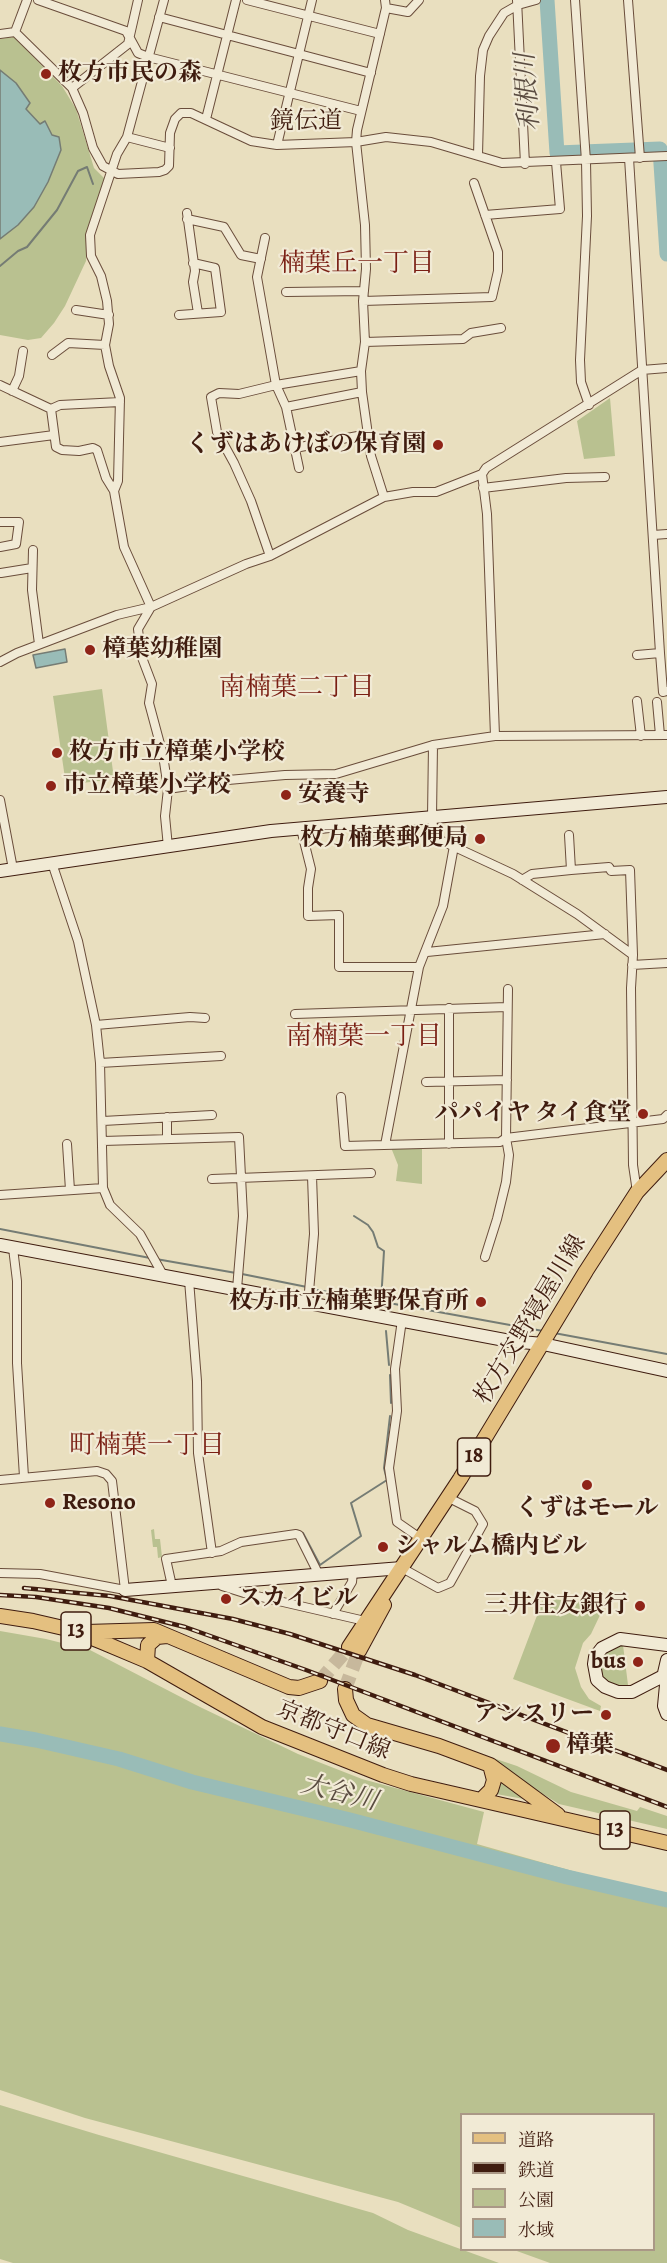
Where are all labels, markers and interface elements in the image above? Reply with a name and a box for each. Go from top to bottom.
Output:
water label: 利根川 [511,52,547,132]
place label: 枚方市民の森 [58,60,202,88]
marker: 枚方市民の森 [39,67,53,81]
street label: 鏡伝道 [270,108,342,136]
district label: 楠葉丘一丁目 [279,249,435,281]
place label: くずはあけぼの保育園 [186,431,426,459]
marker: くずはあけぼの保育園 [431,438,445,452]
place label: 樟葉幼稚園 [102,636,222,664]
marker: 樟葉幼稚園 [83,643,97,657]
district label: 南楠葉二丁目 [219,673,375,705]
place label: 枚方市立樟葉小学校 [69,739,285,767]
marker: 枚方市立樟葉小学校 [50,746,64,760]
place label: 市立樟葉小学校 [63,772,231,800]
marker: 市立樟葉小学校 [44,779,58,793]
place label: 安養寺 [298,781,370,809]
marker: 安養寺 [279,788,293,802]
place label: 枚方楠葉郵便局 [300,825,468,853]
marker: 枚方楠葉郵便局 [473,832,487,846]
district label: 南楠葉一丁目 [286,1022,442,1054]
place label: パパイヤ タイ食堂 [435,1100,631,1128]
marker: パパイヤ タイ食堂 [636,1107,650,1121]
street label: 枚方交野寝屋川線 [469,1230,593,1410]
place label: 枚方市立楠葉野保育所 [229,1288,469,1316]
marker: 枚方市立楠葉野保育所 [474,1295,488,1309]
district label: 町楠葉一丁目 [69,1431,225,1463]
road number: 18 [458,1438,490,1476]
marker: くずはモール [580,1478,594,1492]
place label: Resono [62,1489,136,1517]
place label: くずはモール [515,1495,659,1523]
marker: Resono [43,1496,57,1510]
place label: シャルム橋内ビル [395,1533,587,1561]
marker: シャルム橋内ビル [376,1540,390,1554]
place label: スカイビル [238,1585,358,1613]
marker: スカイビル [219,1592,233,1606]
place label: 三井住友銀行 [484,1592,628,1620]
marker: 三井住友銀行 [633,1599,647,1613]
road number: 13 [61,1612,91,1650]
place label: bus [591,1648,626,1676]
marker: bus [631,1655,645,1669]
street label: 京都守口線 [272,1695,394,1767]
place label: アンスリー [474,1701,594,1729]
marker: アンスリー [599,1708,613,1722]
place label: 樟葉 [566,1732,614,1760]
marker: 樟葉 [544,1737,562,1755]
water label: 大谷川 [297,1769,381,1819]
road number: 13 [600,1811,630,1849]
legend [460,2113,655,2251]
text: 道路 [518,2128,554,2152]
text: 鉄道 [518,2158,554,2182]
text: 公園 [518,2188,554,2212]
text: 水域 [518,2218,554,2242]

